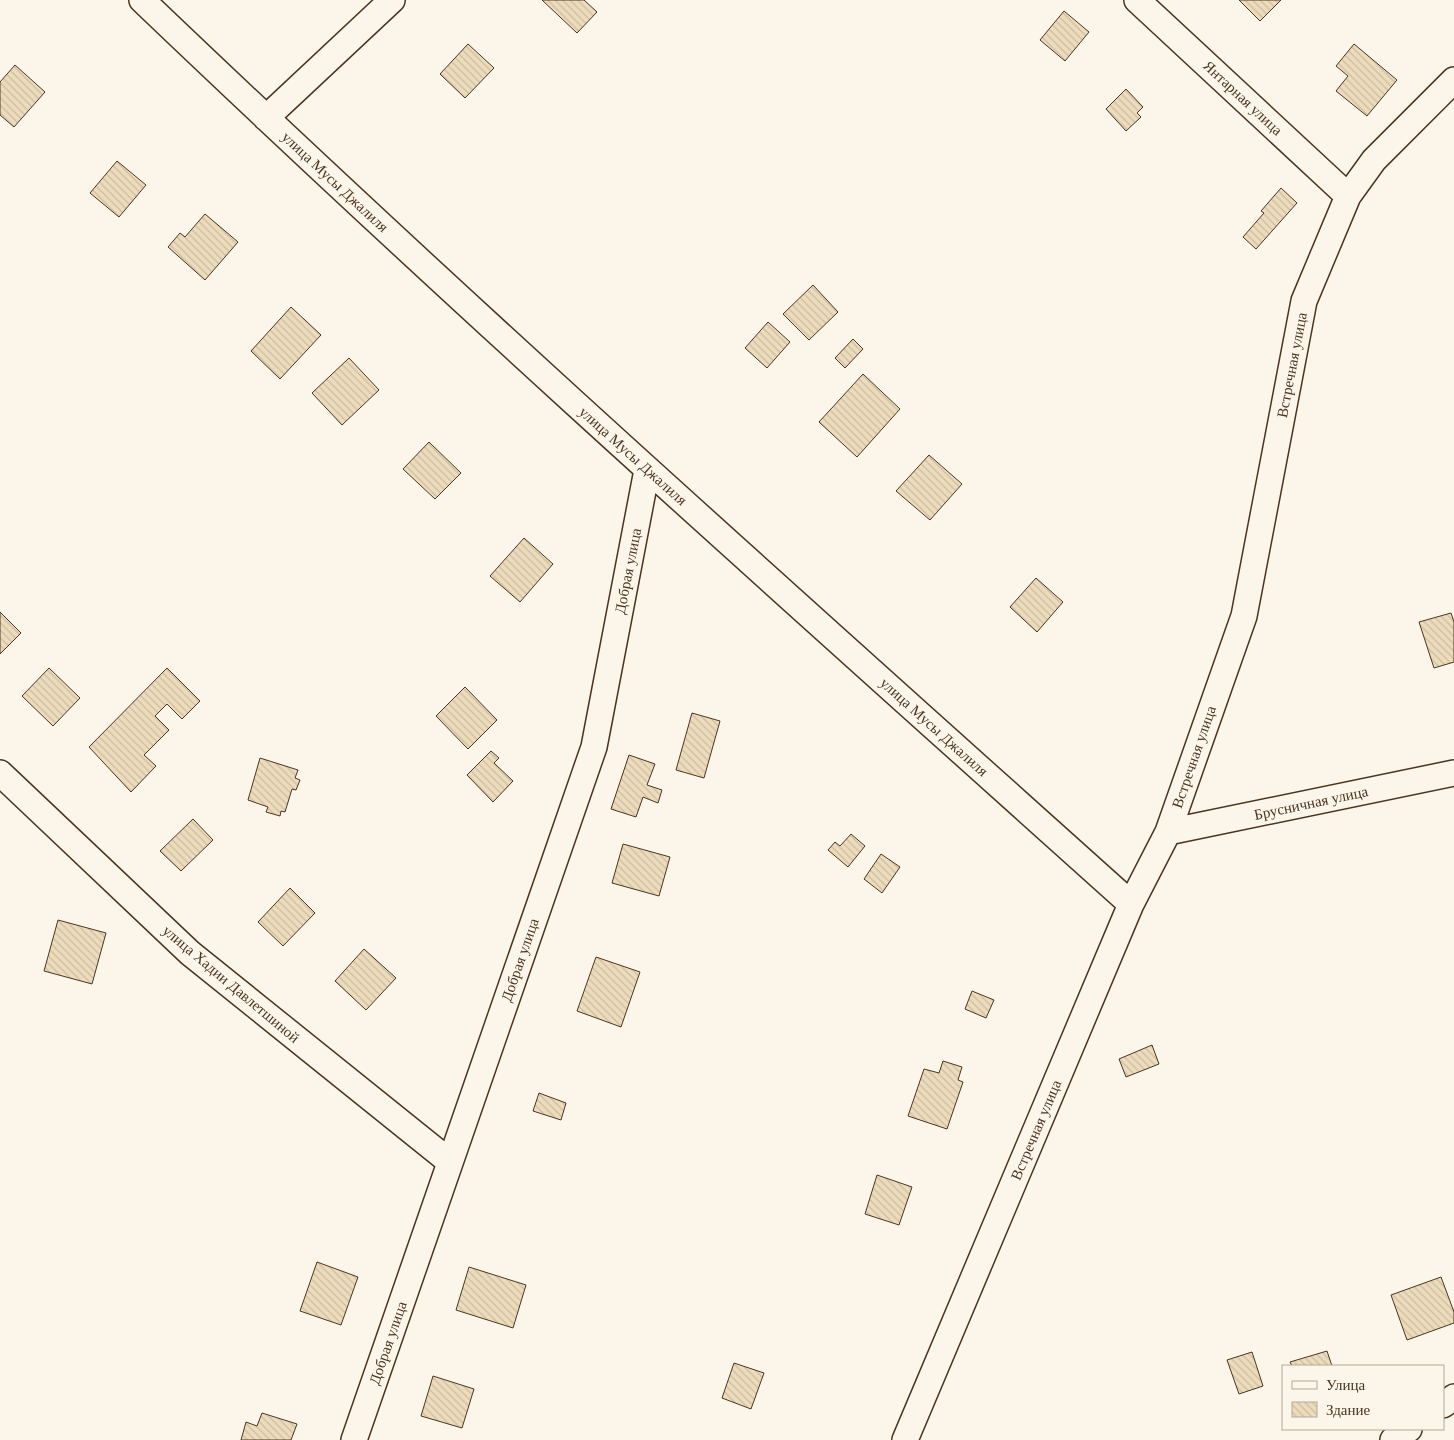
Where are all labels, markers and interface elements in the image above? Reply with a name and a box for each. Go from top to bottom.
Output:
street label: Янтарная улица [1200,58,1286,139]
street label: улица Мусы Джалиля [279,129,391,235]
street label: Встречная улица [1274,311,1310,419]
street label: улица Мусы Джалиля [576,404,690,509]
street label: Добрая улица [612,526,644,615]
street label: улица Мусы Джалиля [877,675,991,780]
street label: Встречная улица [1169,703,1219,810]
street label: Брусничная улица [1253,783,1370,823]
street label: Добрая улица [498,916,542,1004]
street label: улица Хадии Давлетшиной [159,922,303,1046]
street label: Встречная улица [1008,1077,1064,1182]
street label: Добрая улица [366,1299,410,1387]
legend [1282,1365,1444,1430]
text: Улица [1326,1377,1365,1393]
text: Здание [1326,1402,1370,1418]

